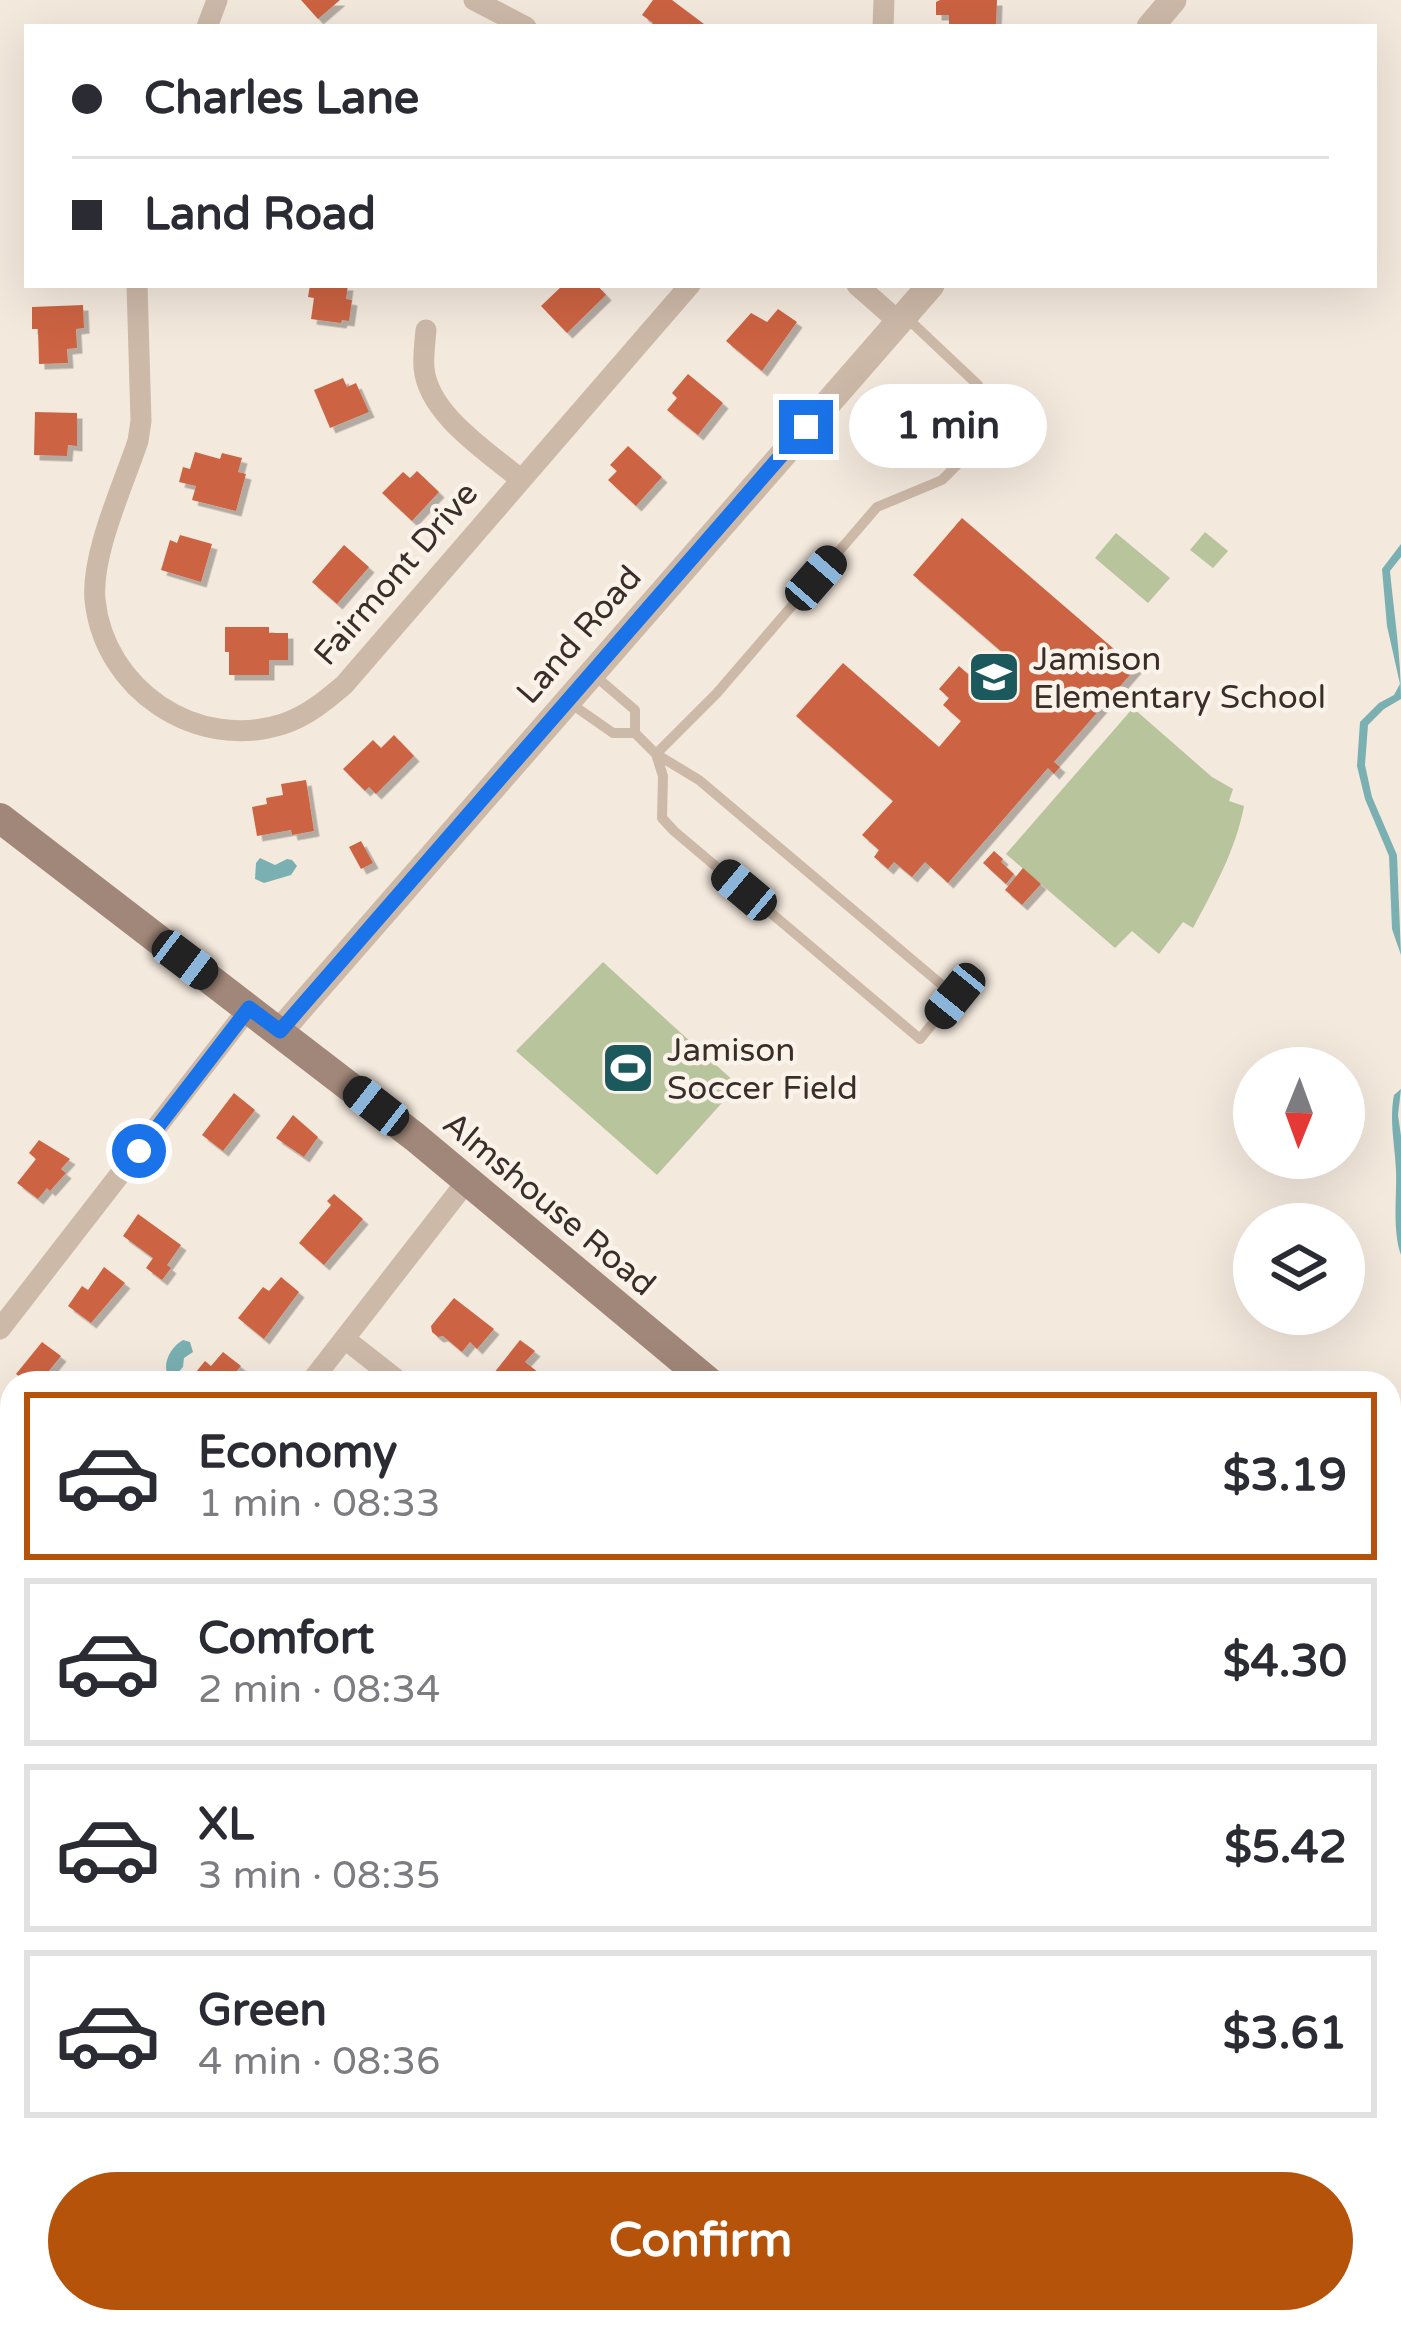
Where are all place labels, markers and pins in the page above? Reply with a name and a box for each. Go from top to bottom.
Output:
place label: Jamison Elementary School [1033,640,1326,717]
school or university icon: Jamison Elementary School [966,649,1022,705]
place label: Jamison Soccer Field [667,1031,858,1108]
sports icon: Jamison Soccer Field [600,1040,656,1096]

